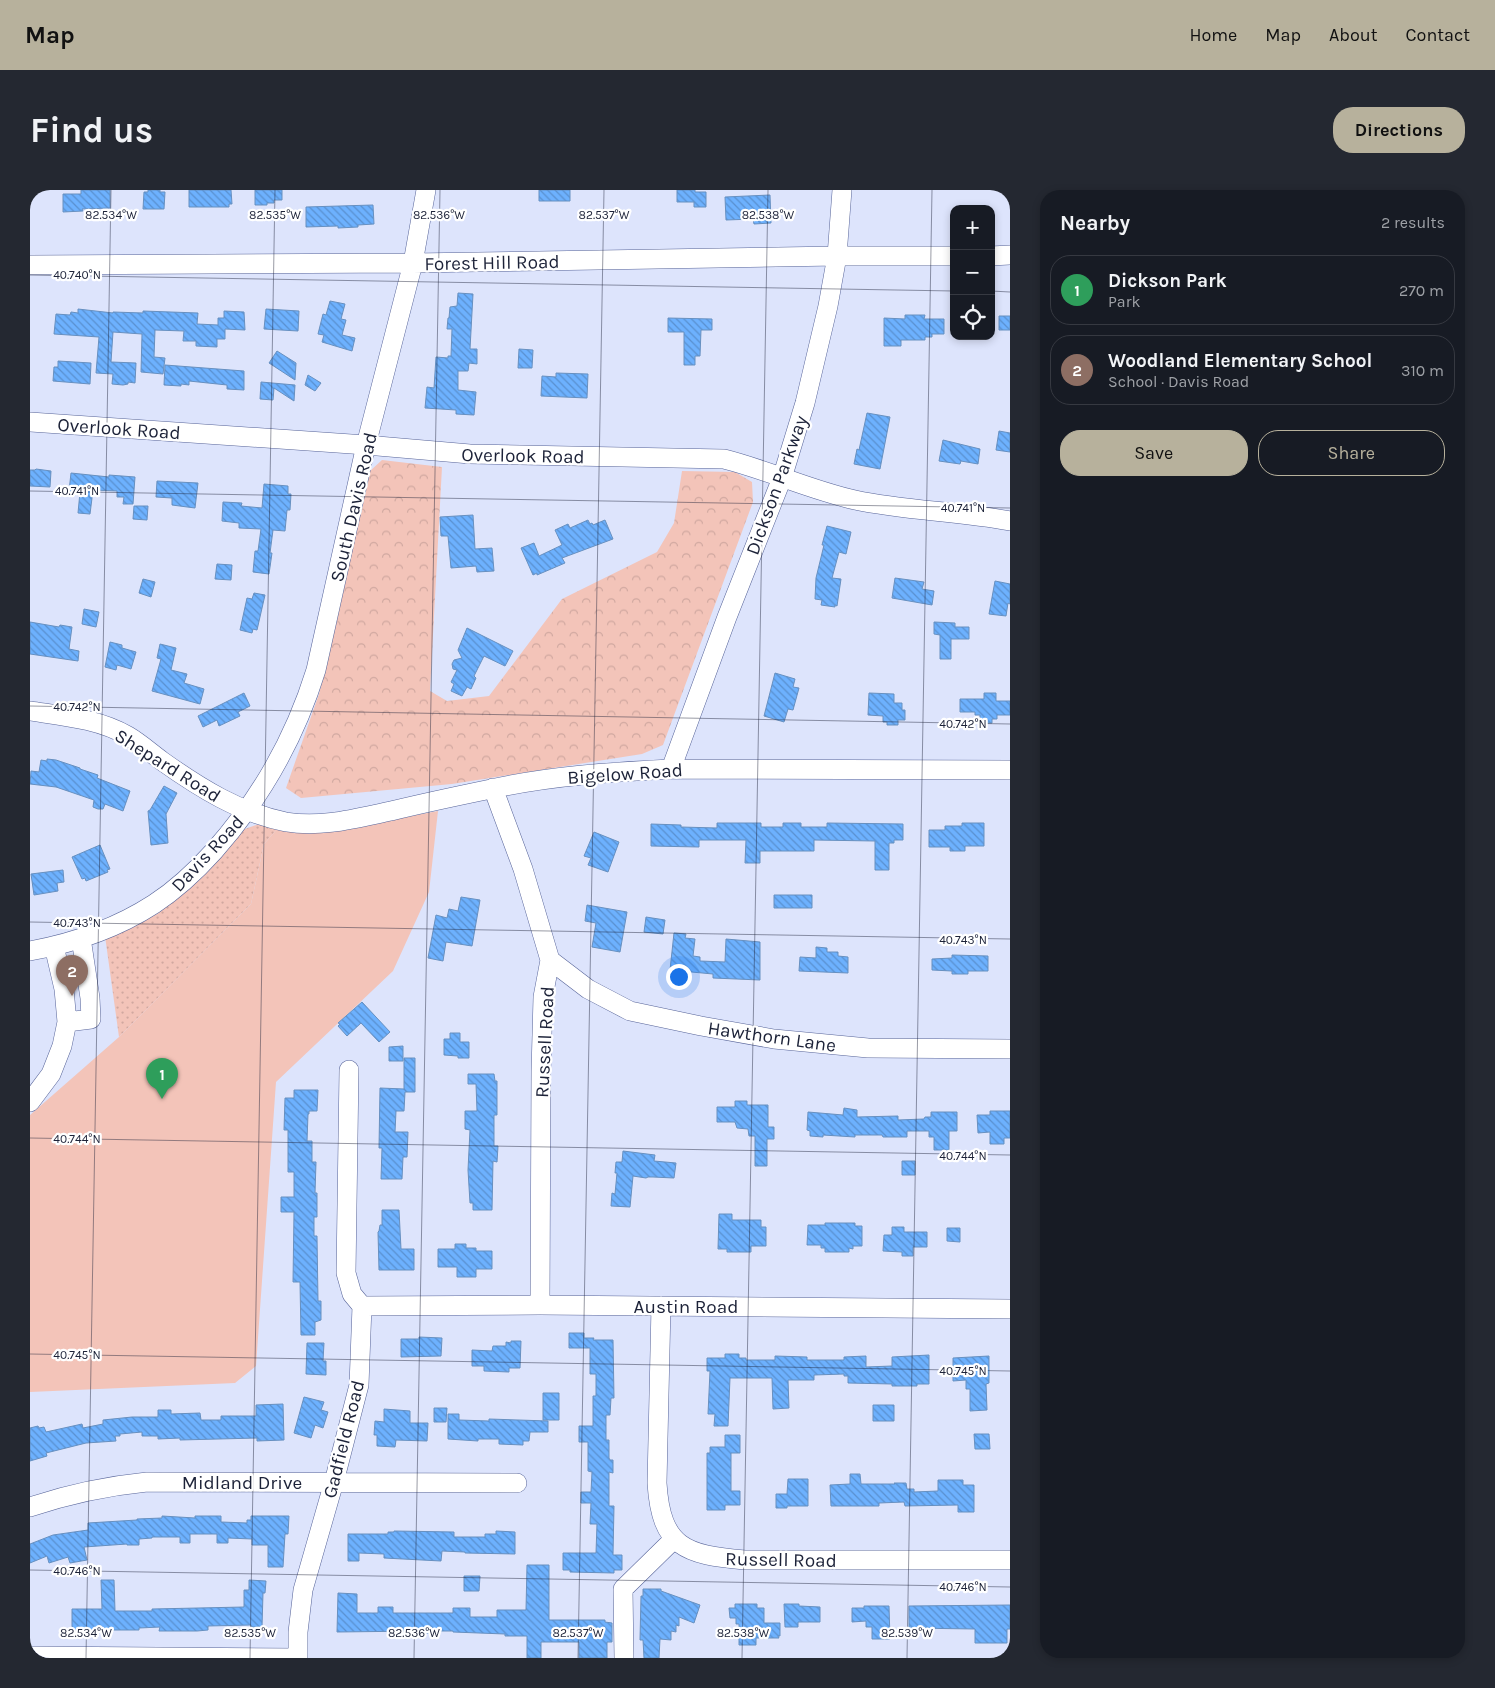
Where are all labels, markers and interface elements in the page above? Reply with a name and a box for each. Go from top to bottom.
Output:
text: Map [25,21,75,49]
text: Home [1189,24,1237,46]
text: Map [1265,24,1301,46]
text: About [1329,24,1378,46]
text: Contact [1406,24,1470,46]
button: Directions [1333,107,1465,153]
text: Find us [30,110,153,151]
map controls [950,205,995,340]
button: + [950,205,995,250]
text: 82.534°W [85,208,137,222]
text: 82.535°W [249,208,301,222]
text: 82.536°W [413,208,465,222]
text: 82.537°W [579,208,630,222]
text: 82.538°W [742,208,795,222]
text: Nearby [1060,211,1130,235]
text: 2 results [1381,213,1445,232]
button: − [950,250,995,295]
street label: Forest Hill Road [424,251,560,275]
text: 40.740°N [53,268,101,282]
text: Dickson Park [1108,270,1227,292]
text: 1 [1074,281,1080,300]
text: 270 m [1399,281,1444,300]
text: Park [1108,292,1140,311]
button: locate [950,295,995,340]
text: Woodland Elementary School [1108,350,1372,372]
text: 2 [1072,361,1082,380]
text: 310 m [1401,361,1444,380]
text: School · Davis Road [1108,372,1249,391]
street label: Dickson Parkway [742,413,812,558]
street label: Overlook Road [57,414,181,444]
street label: South Davis Road [326,430,382,584]
button: Save [1060,430,1248,476]
button: Share [1258,430,1445,476]
street label: Overlook Road [461,444,585,468]
text: 40.741°N [55,484,99,498]
text: 40.741°N [941,501,985,515]
text: 40.742°N [53,700,101,714]
text: 40.742°N [939,717,987,731]
street label: Shepard Road [110,725,224,807]
street label: Bigelow Road [567,759,684,789]
street label: Davis Road [167,811,249,896]
text: 40.743°N [53,916,101,930]
text: 40.743°N [939,933,987,947]
pin: 2 [56,955,88,996]
your location [666,964,692,990]
street label: Russell Road [531,986,559,1098]
street label: Hawthorn Lane [706,1017,837,1057]
pin: 1 [146,1058,178,1099]
text: 40.744°N [53,1132,101,1146]
text: 40.744°N [939,1149,987,1163]
street label: Austin Road [634,1296,738,1318]
text: 40.745°N [53,1348,101,1362]
text: 40.745°N [939,1364,987,1378]
street label: Gadfield Road [319,1378,369,1500]
street label: Midland Drive [182,1472,302,1494]
street label: Russell Road [725,1548,837,1572]
text: 40.746°N [53,1564,101,1578]
text: 40.746°N [939,1580,987,1594]
text: 82.534°W [60,1626,112,1640]
text: 82.535°W [224,1626,276,1640]
text: 82.536°W [388,1626,440,1640]
text: 82.537°W [553,1626,604,1640]
text: 82.538°W [717,1626,770,1640]
text: 82.539°W [881,1626,933,1640]

